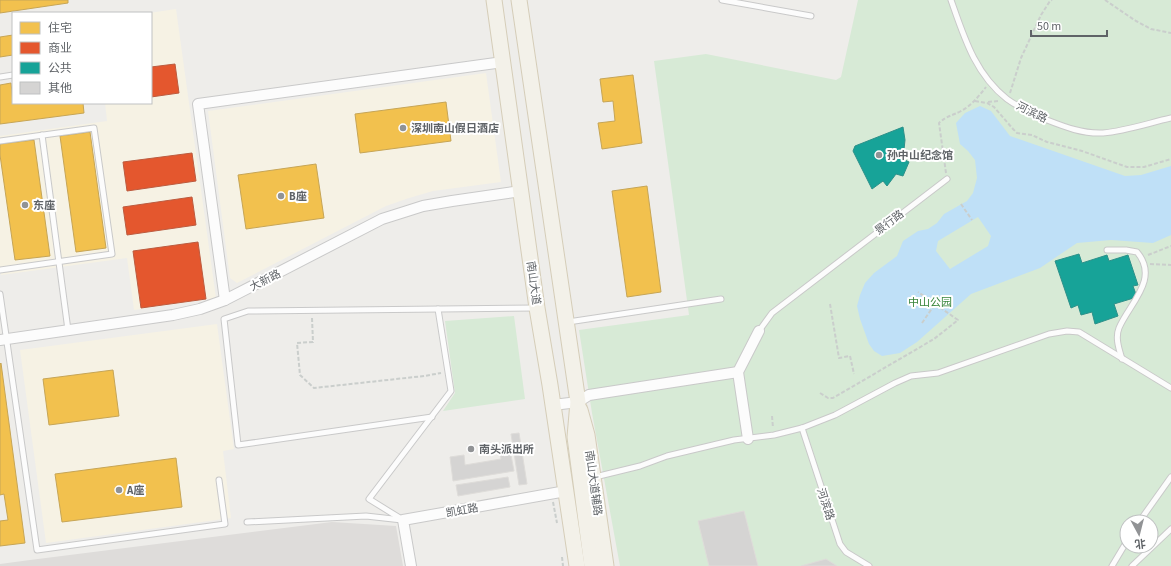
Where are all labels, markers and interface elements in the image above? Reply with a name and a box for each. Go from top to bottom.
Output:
legend [12,12,152,104]
scale bar [1031,12,1107,38]
text: 50 m [1037,18,1061,35]
text: 住宅 [48,20,72,37]
text: 商业 [48,40,72,57]
text: 公共 [48,60,72,77]
text: 其他 [48,80,72,97]
street label: 河滨路 [1014,98,1050,126]
place label: 深圳南山假日酒店 [411,121,499,136]
marker: 深圳南山假日酒店 [398,123,408,133]
place label: 孙中山纪念馆 [887,148,953,163]
marker: 孙中山纪念馆 [874,150,884,160]
place label: B座 [289,189,307,204]
marker: B座 [276,191,286,201]
place label: 东座 [33,198,55,213]
marker: 东座 [20,200,30,210]
street label: 景行路 [872,206,907,238]
street label: 南山大道 [523,260,544,306]
street label: 大新路 [247,266,283,295]
park label: 中山公园 [908,295,952,310]
place label: 南头派出所 [479,442,534,457]
marker: 南头派出所 [466,444,476,454]
street label: 南山大道辅路 [581,449,606,517]
place label: A座 [126,483,144,498]
marker: A座 [114,485,124,495]
street label: 河滨路 [813,486,838,522]
street label: 凯虹路 [445,500,480,521]
north arrow [1119,514,1159,554]
text: 北 [1134,535,1147,552]

